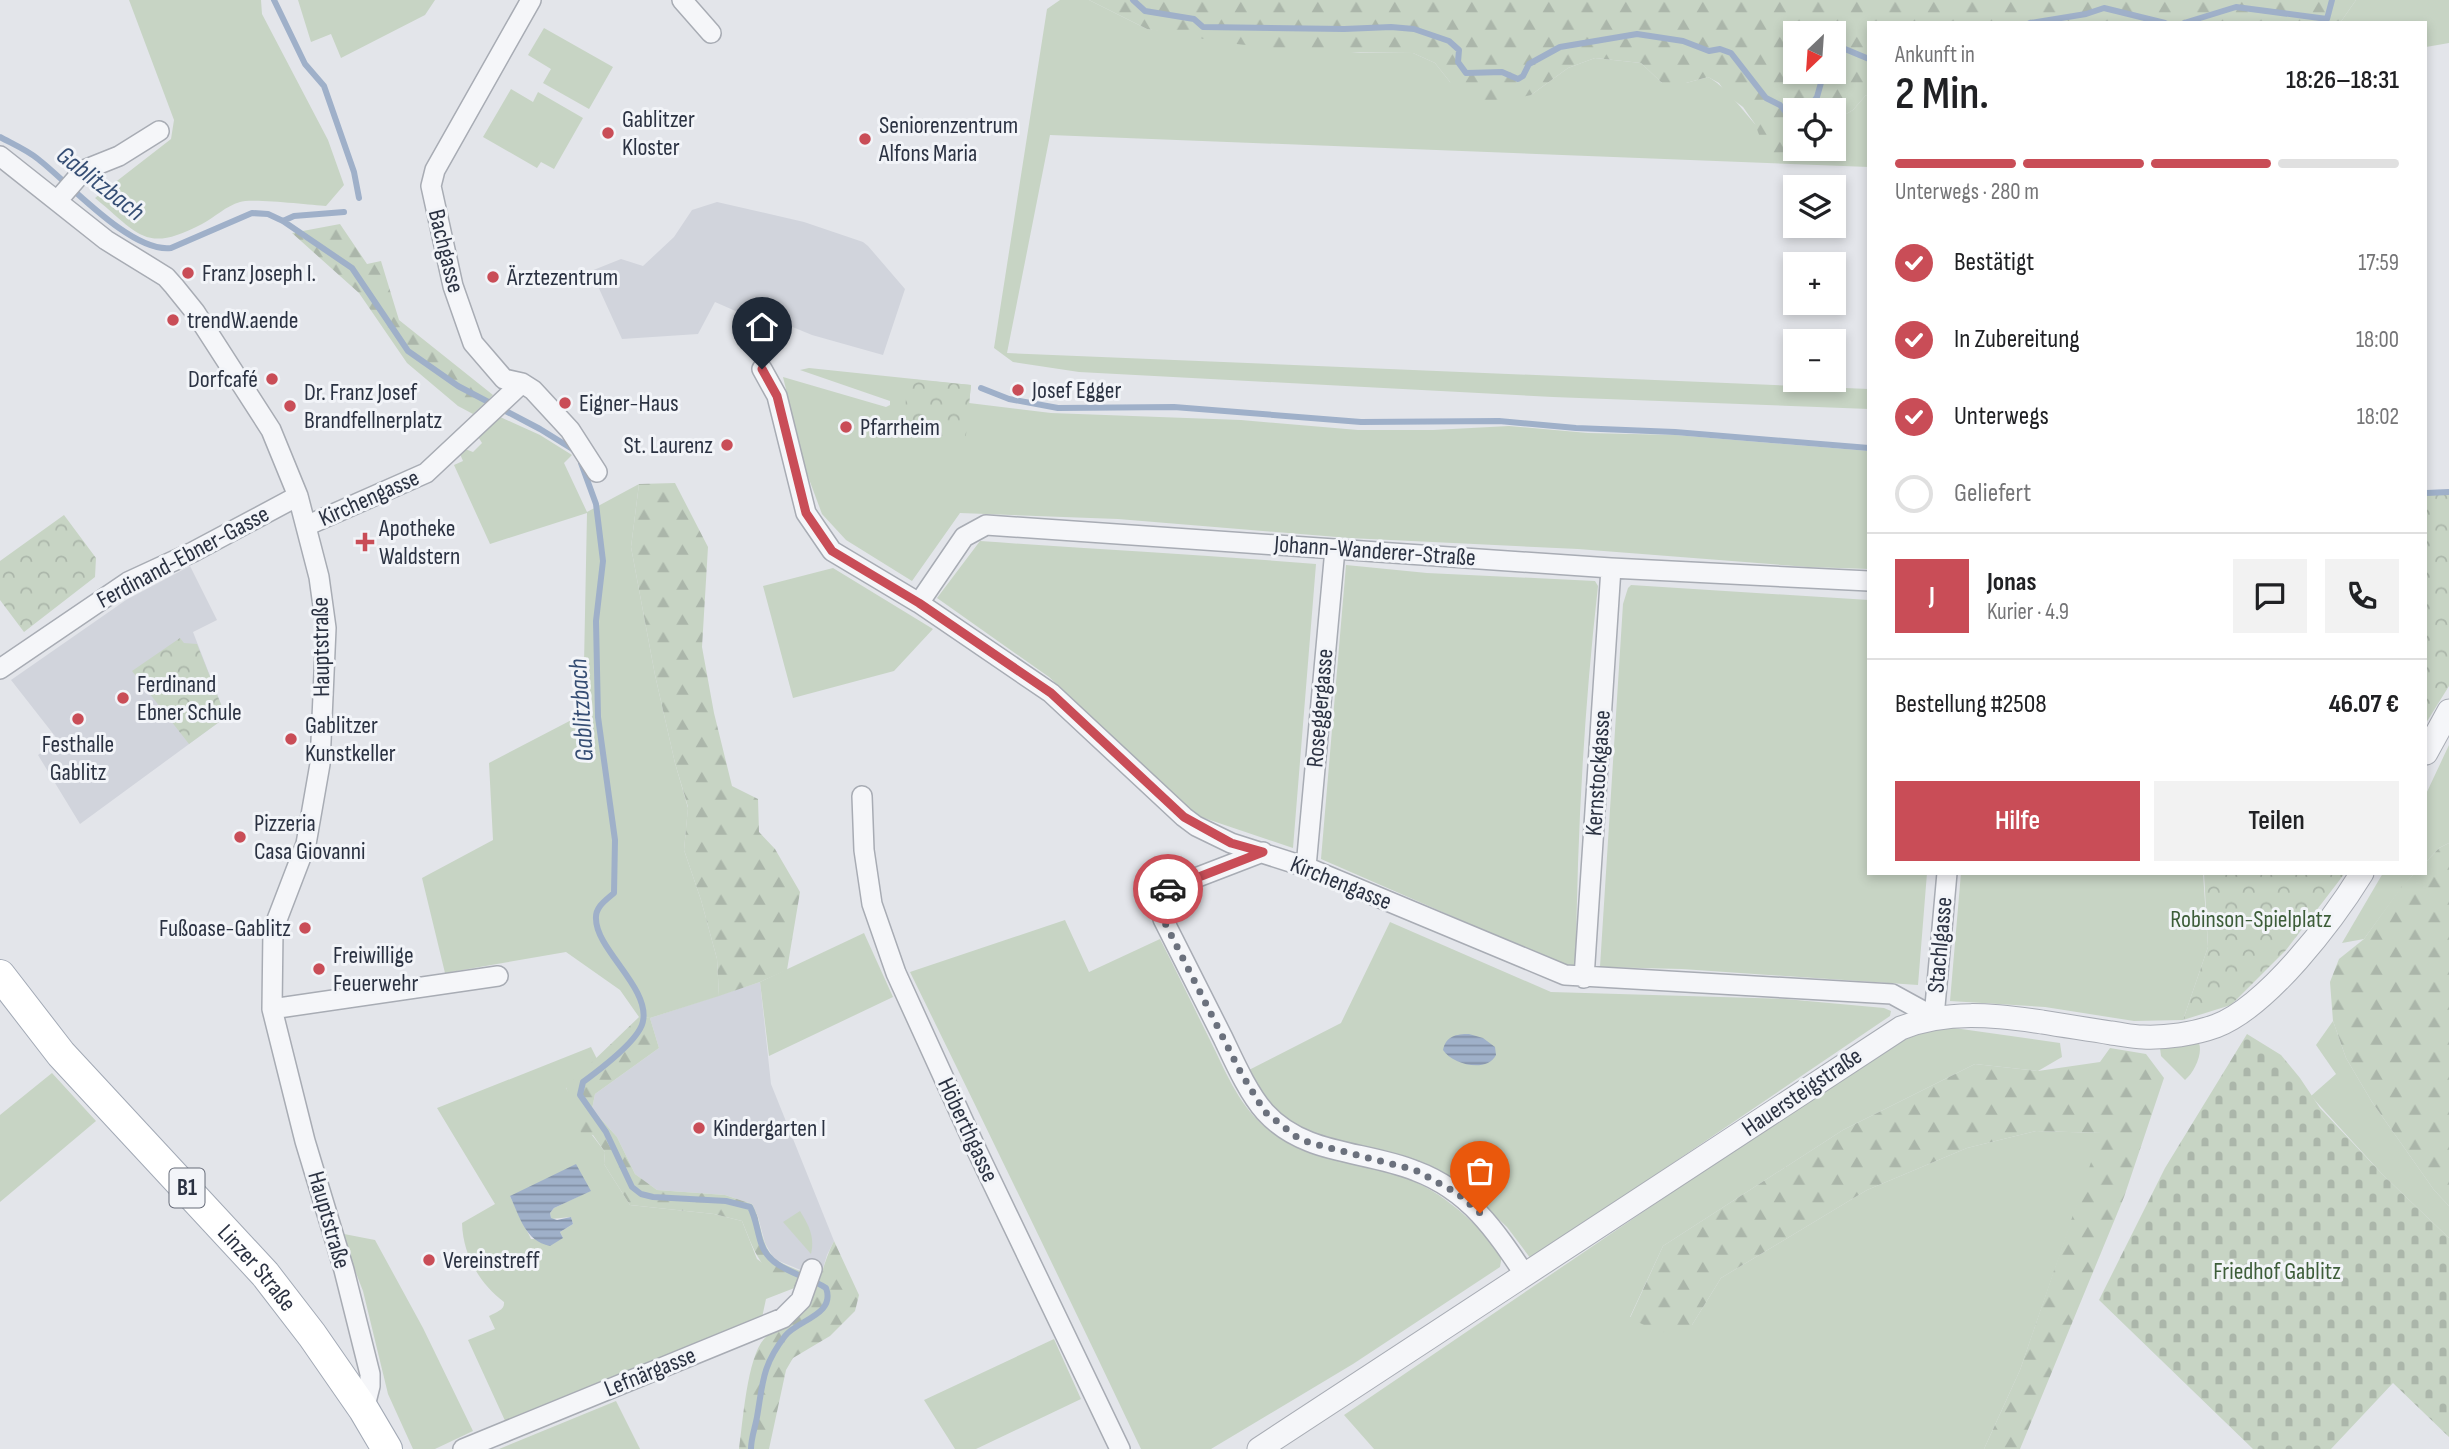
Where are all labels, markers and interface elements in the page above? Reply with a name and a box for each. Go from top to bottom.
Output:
north arrow [1783,21,1846,84]
map controls [1783,21,1846,392]
text: Ankunft in [1895,41,1975,69]
text: 18:26–18:31 [2286,65,2399,96]
text: 2 Min. [1895,67,1989,122]
button: locate [1783,98,1846,161]
place label: Gablitzer Kloster [622,105,695,162]
place label: Seniorenzentrum Alfons Maria [878,111,1018,168]
marker: Gablitzer Kloster [600,125,616,141]
marker: Seniorenzentrum Alfons Maria [857,131,873,147]
water label: Gablitzbach [50,140,150,228]
button: layers [1783,175,1846,238]
text: Unterwegs · 280 m [1895,178,2039,206]
street label: Bachgasse [422,206,470,296]
icon: check [1895,244,1933,282]
text: Bestätigt [1954,247,2034,278]
text: 17:59 [2358,249,2399,277]
button: + [1783,252,1846,315]
place label: Franz Joseph I. [202,259,316,288]
place label: Ärztezentrum [506,263,618,292]
marker: Franz Joseph I. [180,265,196,281]
marker: Ärztezentrum [485,269,501,285]
pin [732,297,792,369]
place label: trendW.aende [187,306,298,335]
icon: home [743,308,781,346]
marker: trendW.aende [165,312,181,328]
icon: check [1895,321,1933,359]
text: In Zubereitung [1954,324,2080,355]
text: 18:00 [2356,326,2399,354]
button: − [1783,329,1846,392]
place label: Dorfcafé [188,365,258,394]
marker: Dorfcafé [264,371,280,387]
place label: Josef Egger [1031,376,1121,405]
place label: Dr. Franz Josef Brandfellnerplatz [304,378,443,435]
marker: Josef Egger [1010,382,1026,398]
place label: Eigner-Haus [579,389,679,418]
marker: Eigner-Haus [557,395,573,411]
marker: Dr. Franz Josef Brandfellnerplatz [282,398,298,414]
icon: check [1895,398,1933,436]
text: Unterwegs [1954,401,2049,432]
text: 18:02 [2357,403,2399,431]
place label: Pfarrheim [860,413,940,442]
marker: Pfarrheim [838,419,854,435]
place label: St. Laurenz [624,431,713,460]
marker: St. Laurenz [719,437,735,453]
street label: Kirchengasse [314,463,424,533]
text: Geliefert [1954,478,2031,509]
street label: Ferdinand-Ebner-Gasse [92,499,274,615]
place label: Apotheke Waldstern [378,514,460,571]
street label: Johann-Wanderer-Straße [1272,529,1477,573]
marker: Apotheke Waldstern [357,534,373,550]
button: chat [2233,559,2307,633]
button: phone [2325,559,2399,633]
text: Jonas [1987,567,2036,598]
text: J [1929,581,1935,612]
street label: Hauptstraße [306,597,336,697]
text: Kurier · 4.9 [1987,598,2069,626]
street label: Roseggergasse [1300,647,1340,769]
water label: Gablitzbach [563,657,601,763]
place label: Ferdinand Ebner Schule [137,670,242,727]
text: Bestellung #2508 [1895,689,2047,720]
text: 46.07 € [2329,689,2399,720]
marker: Ferdinand Ebner Schule [115,690,131,706]
street label: Kernstockgasse [1579,709,1617,837]
marker: Festhalle Gablitz [70,711,86,727]
place label: Gablitzer Kunstkeller [305,711,396,768]
place label: Festhalle Gablitz [42,730,114,787]
marker: Gablitzer Kunstkeller [283,731,299,747]
button: Hilfe [1895,781,2140,861]
button: Teilen [2154,781,2399,861]
place label: Pizzeria Casa Giovanni [254,809,365,866]
marker: Pizzeria Casa Giovanni [232,829,248,845]
street label: Kirchengasse [1286,850,1396,916]
courier [1133,854,1203,924]
icon: car [1149,870,1187,908]
street label: Stachlgasse [1921,896,1959,994]
park label: Robinson-Spielplatz [2170,905,2332,934]
place label: Fußoase-Gablitz [159,914,291,943]
marker: Fußoase-Gablitz [297,920,313,936]
place label: Freiwillige Feuerwehr [333,941,419,998]
marker: Freiwillige Feuerwehr [311,961,327,977]
street label: Hauersteigstraße [1736,1041,1868,1143]
street label: Höberthgasse [931,1073,1005,1187]
place label: Kindergarten I [713,1114,826,1143]
marker: Kindergarten I [691,1120,707,1136]
pin [1450,1141,1510,1213]
icon: bag [1461,1152,1499,1190]
road number: B1 [170,1168,204,1208]
street label: Hauptstraße [301,1168,357,1272]
street label: Linzer Straße [212,1218,303,1317]
place label: Vereinstreff [443,1246,540,1275]
marker: Vereinstreff [421,1252,437,1268]
park label: Friedhof Gablitz [2213,1257,2341,1286]
street label: Lefnärgasse [600,1341,700,1403]

